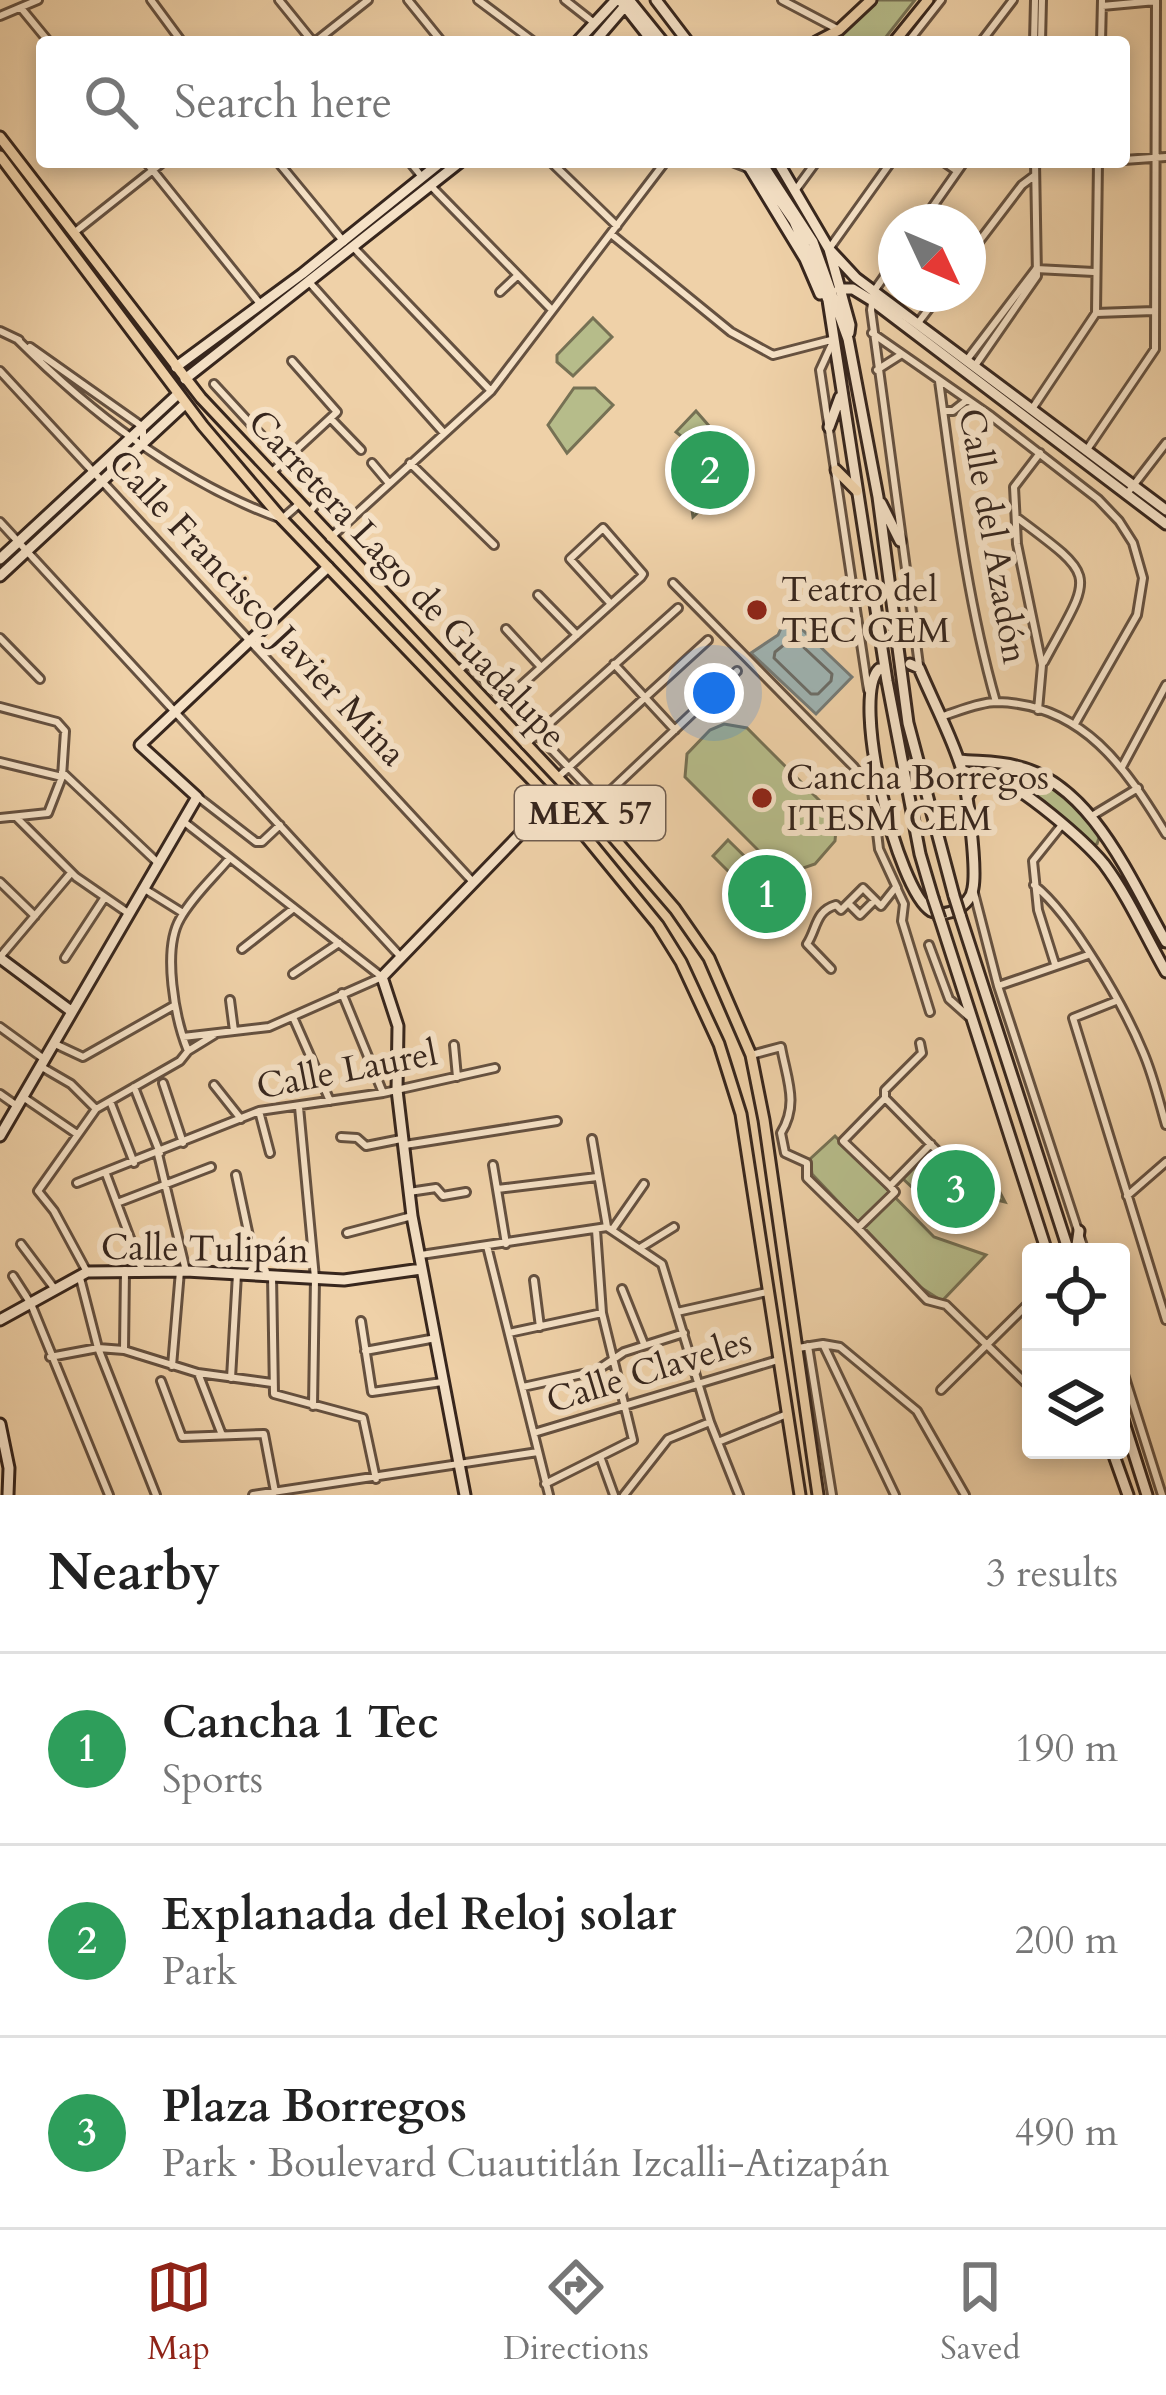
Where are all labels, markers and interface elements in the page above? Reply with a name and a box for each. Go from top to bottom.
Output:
search box [36,36,1130,168]
icon: search [78,69,144,135]
text: Search here [174,72,392,133]
north arrow [878,204,986,312]
street label: Carretera Lago de Guadalupe [237,399,577,759]
street label: Calle del Azadón [946,405,1040,668]
pin: 2 [671,425,749,515]
street label: Calle Francisco Javier Mina [97,439,417,777]
place label: Teatro del TEC CEM [781,565,951,655]
marker: Teatro del TEC CEM [744,597,770,623]
your location [684,663,744,723]
place label: Cancha Borregos ITESM CEM [786,753,1049,843]
marker: Cancha Borregos ITESM CEM [749,785,775,811]
road number: MEX 57 [515,786,665,840]
pin: 1 [728,849,806,939]
street label: Calle Laurel [252,1028,442,1112]
pin: 3 [917,1144,995,1234]
street label: Calle Tulipán [101,1223,310,1275]
map controls [1022,1243,1130,1459]
button: locate [1022,1243,1130,1351]
street label: Calle Claveles [541,1317,757,1425]
button: layers [1022,1351,1130,1459]
text: Nearby [48,1538,220,1608]
text: 3 results [986,1547,1118,1600]
text: Cancha 1 Tec [162,1692,439,1753]
text: 1 [77,1722,97,1775]
text: 190 m [1015,1722,1118,1775]
text: Sports [162,1753,263,1806]
text: Explanada del Reloj solar [162,1884,676,1945]
text: 2 [77,1914,97,1967]
text: 200 m [1015,1914,1118,1967]
text: Park [162,1945,237,1998]
text: Plaza Borregos [162,2076,467,2137]
text: 3 [77,2106,97,2159]
text: 490 m [1015,2106,1118,2159]
text: Park · Boulevard Cuautitlán Izcalli-Atizapán [162,2137,890,2190]
tab: Map [146,2254,212,2371]
tab: Directions [503,2254,649,2371]
tab: Saved [940,2254,1020,2371]

